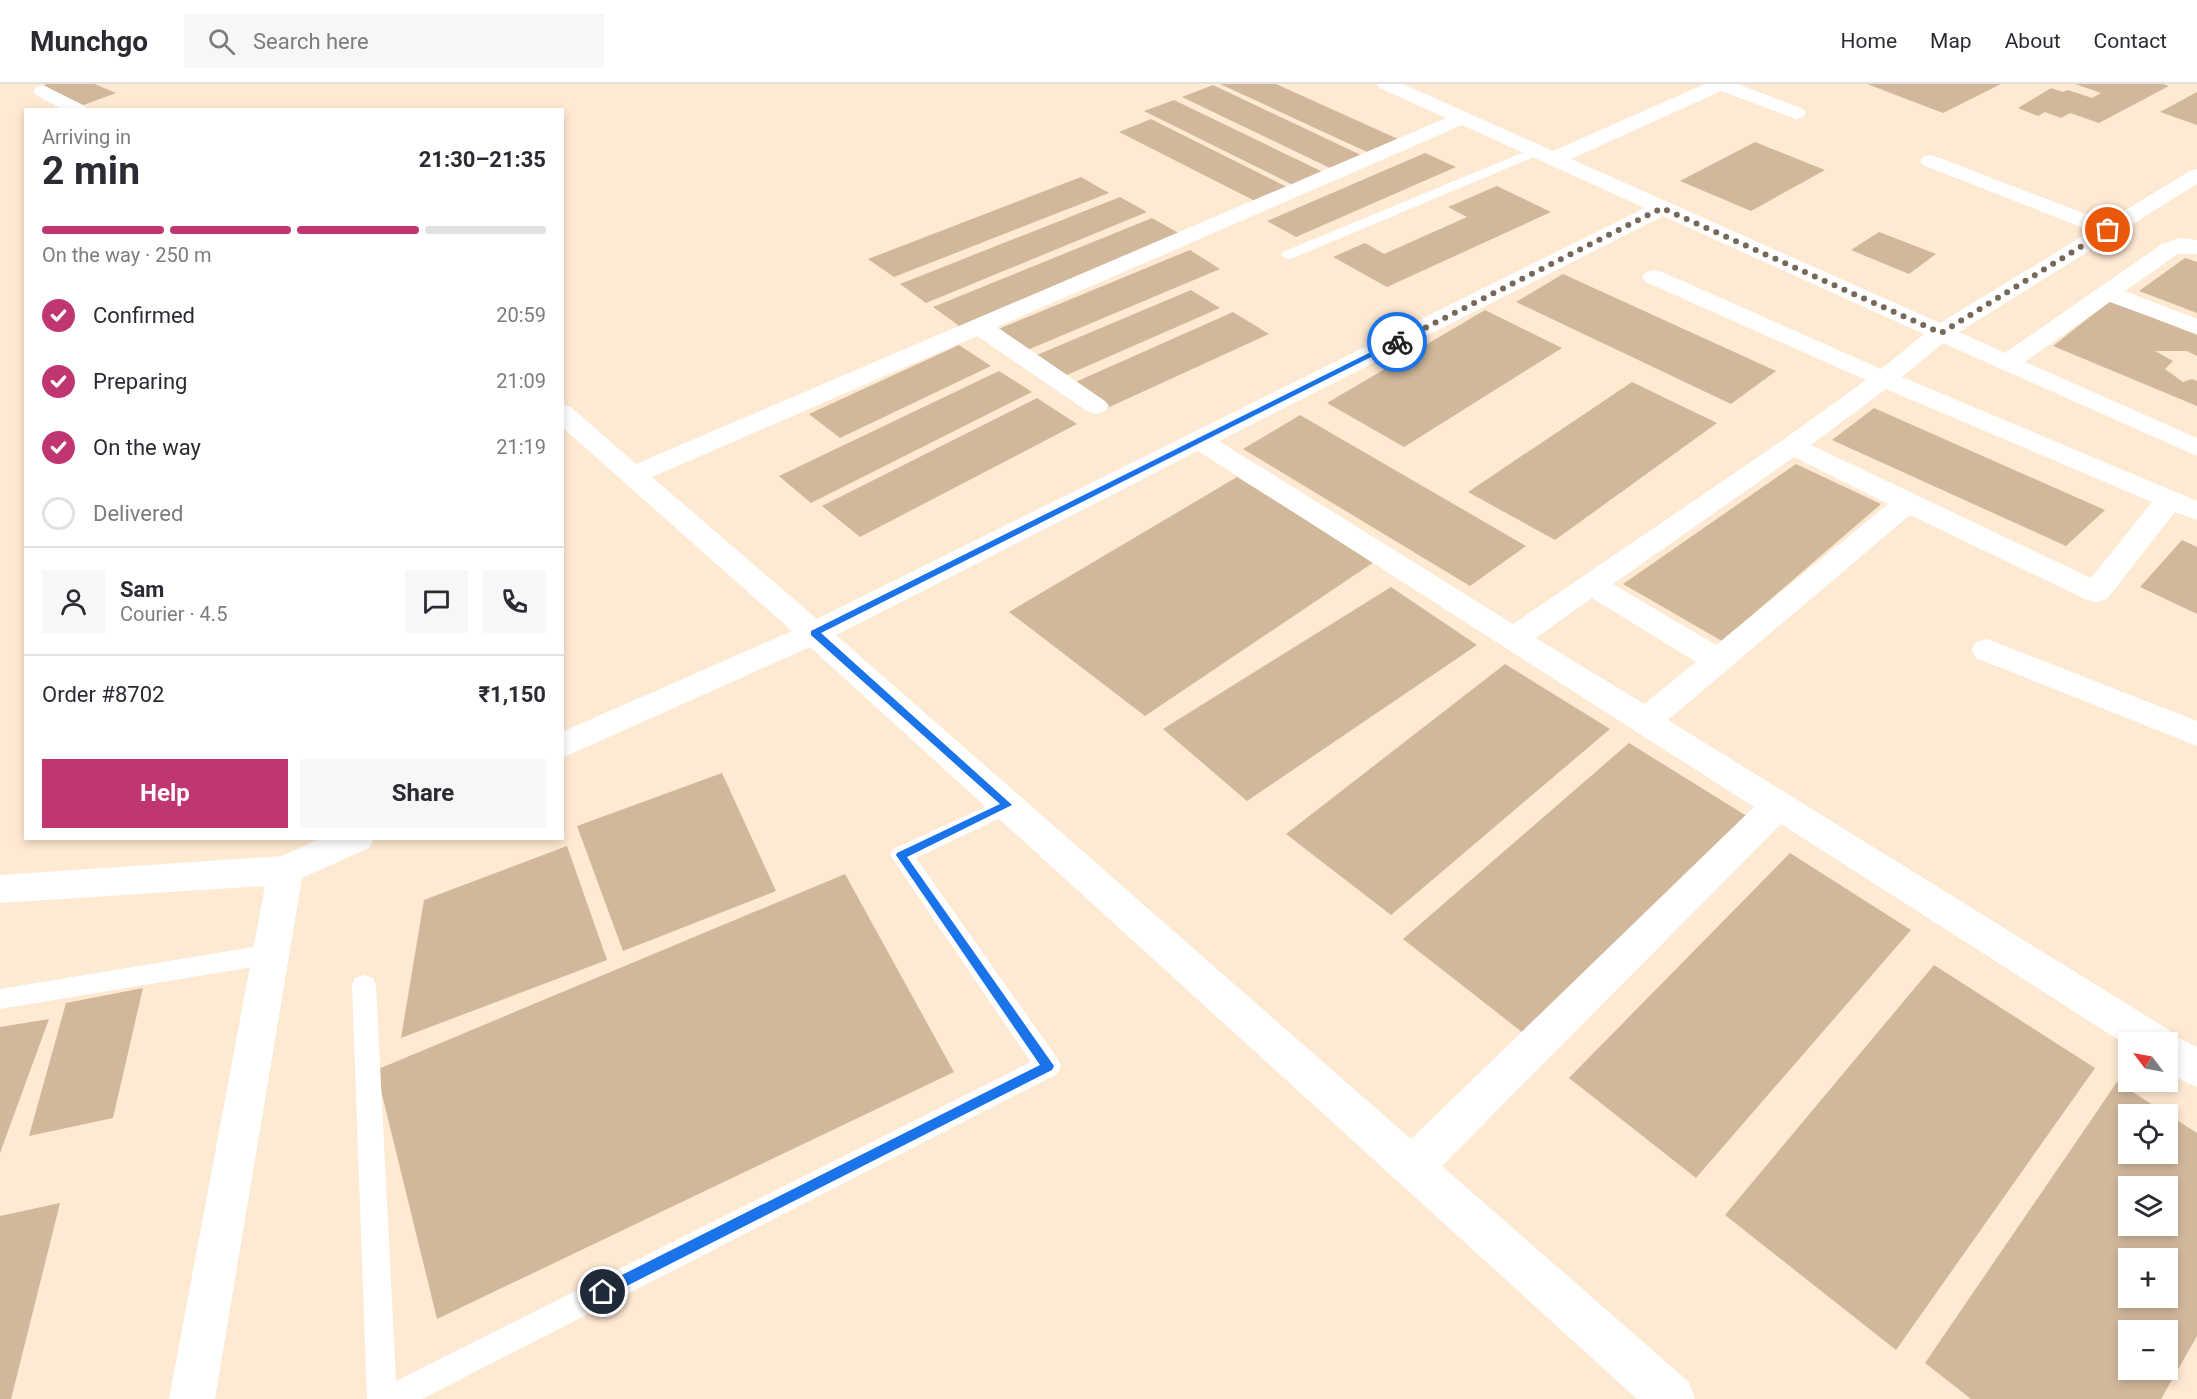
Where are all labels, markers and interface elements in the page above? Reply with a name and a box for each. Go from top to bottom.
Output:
search box [184,14,604,68]
text: Munchgo [30,25,148,58]
icon: search [205,25,238,58]
text: Search here [253,29,369,54]
text: Home [1841,29,1897,53]
text: Map [1930,29,1972,53]
text: About [2005,29,2061,53]
text: Contact [2094,29,2167,53]
text: Arriving in [42,125,131,149]
text: 21:30–21:35 [419,147,546,172]
text: 2 min [42,148,140,194]
pin [2082,204,2133,255]
icon: bag [2091,213,2124,246]
text: On the way · 250 m [42,243,211,267]
icon: check [42,299,75,332]
text: Confirmed [93,303,195,328]
text: 20:59 [496,303,546,327]
courier [1367,312,1427,372]
icon: bike [1381,326,1414,359]
icon: check [42,365,75,398]
text: Preparing [93,369,187,394]
text: 21:09 [496,369,546,393]
icon: check [42,431,75,464]
text: On the way [93,435,201,460]
text: 21:19 [496,435,546,459]
text: Delivered [93,501,183,526]
button: person [42,570,105,633]
button: chat [405,570,468,633]
button: phone [483,570,546,633]
text: Sam [120,577,164,602]
text: Courier · 4.5 [120,602,227,626]
text: Order #8702 [42,682,164,707]
text: ₹1,150 [479,682,546,707]
button: Help [42,759,288,828]
button: Share [300,759,546,828]
north arrow [2118,1032,2178,1092]
map controls [2118,1032,2178,1380]
button: locate [2118,1104,2178,1164]
button: layers [2118,1176,2178,1236]
button: + [2118,1248,2178,1308]
pin [577,1266,628,1317]
icon: home [586,1275,619,1308]
button: − [2118,1320,2178,1380]

